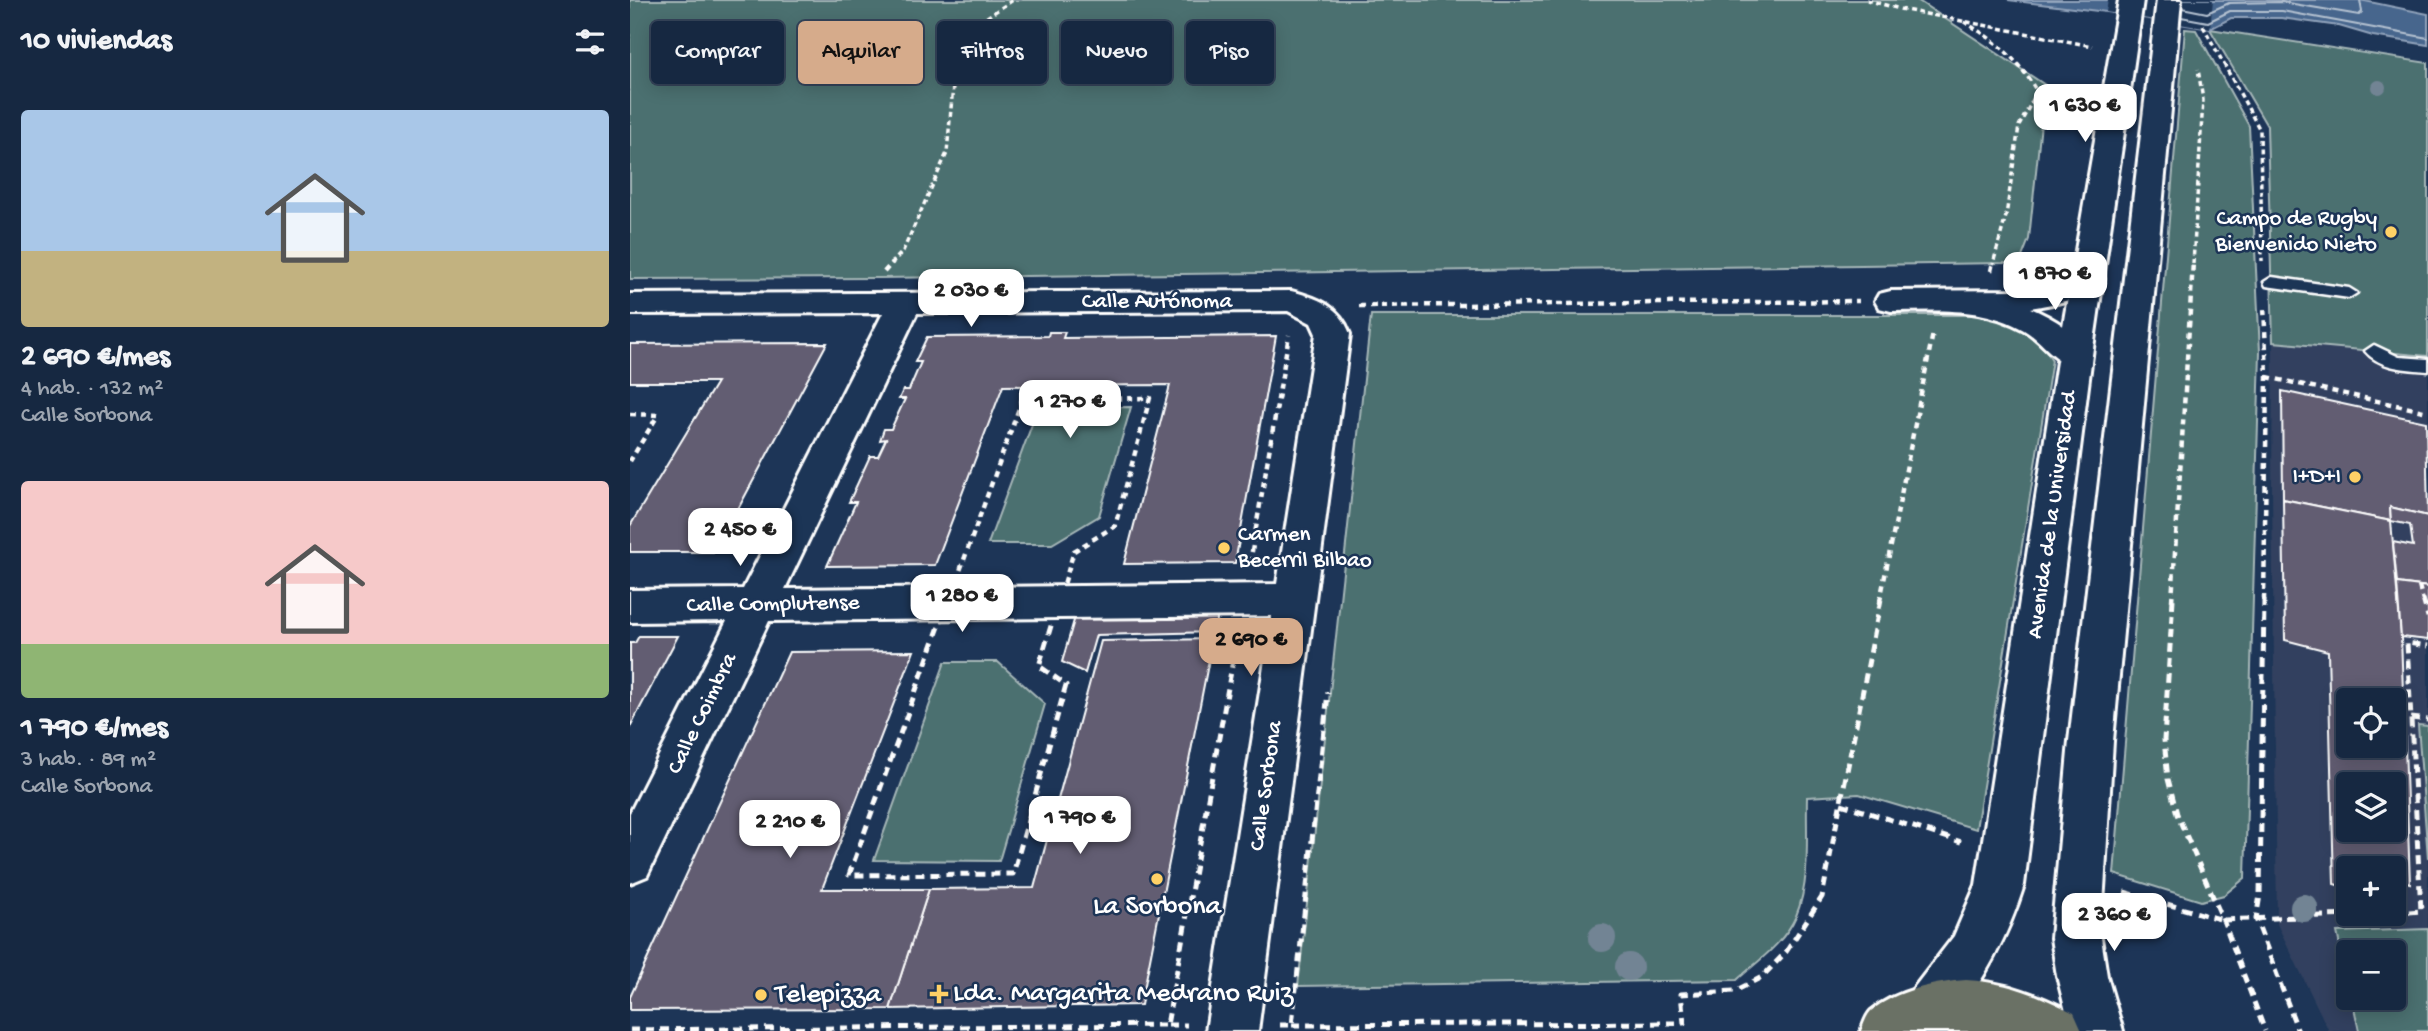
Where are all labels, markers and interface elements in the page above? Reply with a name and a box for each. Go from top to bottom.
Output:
chip: Comprar [651,21,784,84]
chip: Alquilar [798,21,923,84]
chip: Filtros [937,21,1047,84]
chip: Nuevo [1061,21,1172,84]
chip: Piso [1186,21,1274,84]
icon: filters [571,23,609,61]
text: 10 viviendas [21,25,172,60]
pin: 1 630 € [2020,85,2150,144]
text: 1 630 € [2050,93,2120,120]
icon: home [252,155,378,281]
place label: Campo de Rugby Bienvenido Nieto [2214,206,2377,259]
marker: Campo de Rugby Bienvenido Nieto [2383,224,2399,240]
pin: 1 870 € [1990,252,2120,312]
text: 1 870 € [2019,261,2091,288]
pin: 2 030 € [906,270,1036,329]
text: 2 030 € [934,278,1008,305]
street label: Calle Autónoma [1082,289,1233,316]
text: 2 690 €/mes [21,341,170,376]
text: 4 hab. · 132 m² [21,376,163,403]
pin: 1 270 € [1005,380,1135,440]
street label: Avenida de la Universidad [2022,388,2084,641]
text: 1 270 € [1035,389,1105,416]
text: Calle Sorbona [21,403,152,430]
place label: I+D+I [2293,464,2341,491]
marker: I+D+I [2347,469,2363,485]
pin: 2 450 € [675,508,805,568]
text: 2 450 € [704,517,776,544]
place label: Carmen Becerril Bilbao [1237,522,1372,575]
icon: home [252,526,378,652]
marker: Carmen Becerril Bilbao [1216,540,1232,556]
pin: 1 280 € [897,574,1027,634]
text: 1 280 € [927,583,997,610]
street label: Calle Complutense [686,590,861,620]
pin: 2 690 € [1186,618,1316,678]
text: 2 690 € [1215,627,1287,654]
street label: Calle Coimbra [662,648,744,779]
map controls [2336,688,2406,1010]
button: locate [2336,688,2406,758]
text: 1 790 €/mes [21,712,168,747]
street label: Calle Sorbona [1245,718,1290,853]
text: 3 hab. · 89 m² [21,747,156,774]
button: layers [2336,772,2406,842]
text: Calle Sorbona [21,774,152,801]
pin: 1 790 € [1015,796,1145,856]
pin: 2 210 € [725,800,855,860]
text: 1 790 € [1045,805,1115,832]
text: 2 210 € [755,809,825,836]
button: + [2336,856,2406,926]
marker: La Sorbona [1149,871,1165,887]
place label: La Sorbona [1093,891,1222,924]
pin: 2 360 € [2049,894,2179,953]
text: 2 360 € [2078,902,2150,929]
button: − [2336,940,2406,1010]
place label: Lda. Margarita Medrano Ruiz [953,978,1295,1011]
place label: Telepizza [773,979,882,1012]
marker: Lda. Margarita Medrano Ruiz [931,986,947,1002]
marker: Telepizza [753,987,769,1003]

